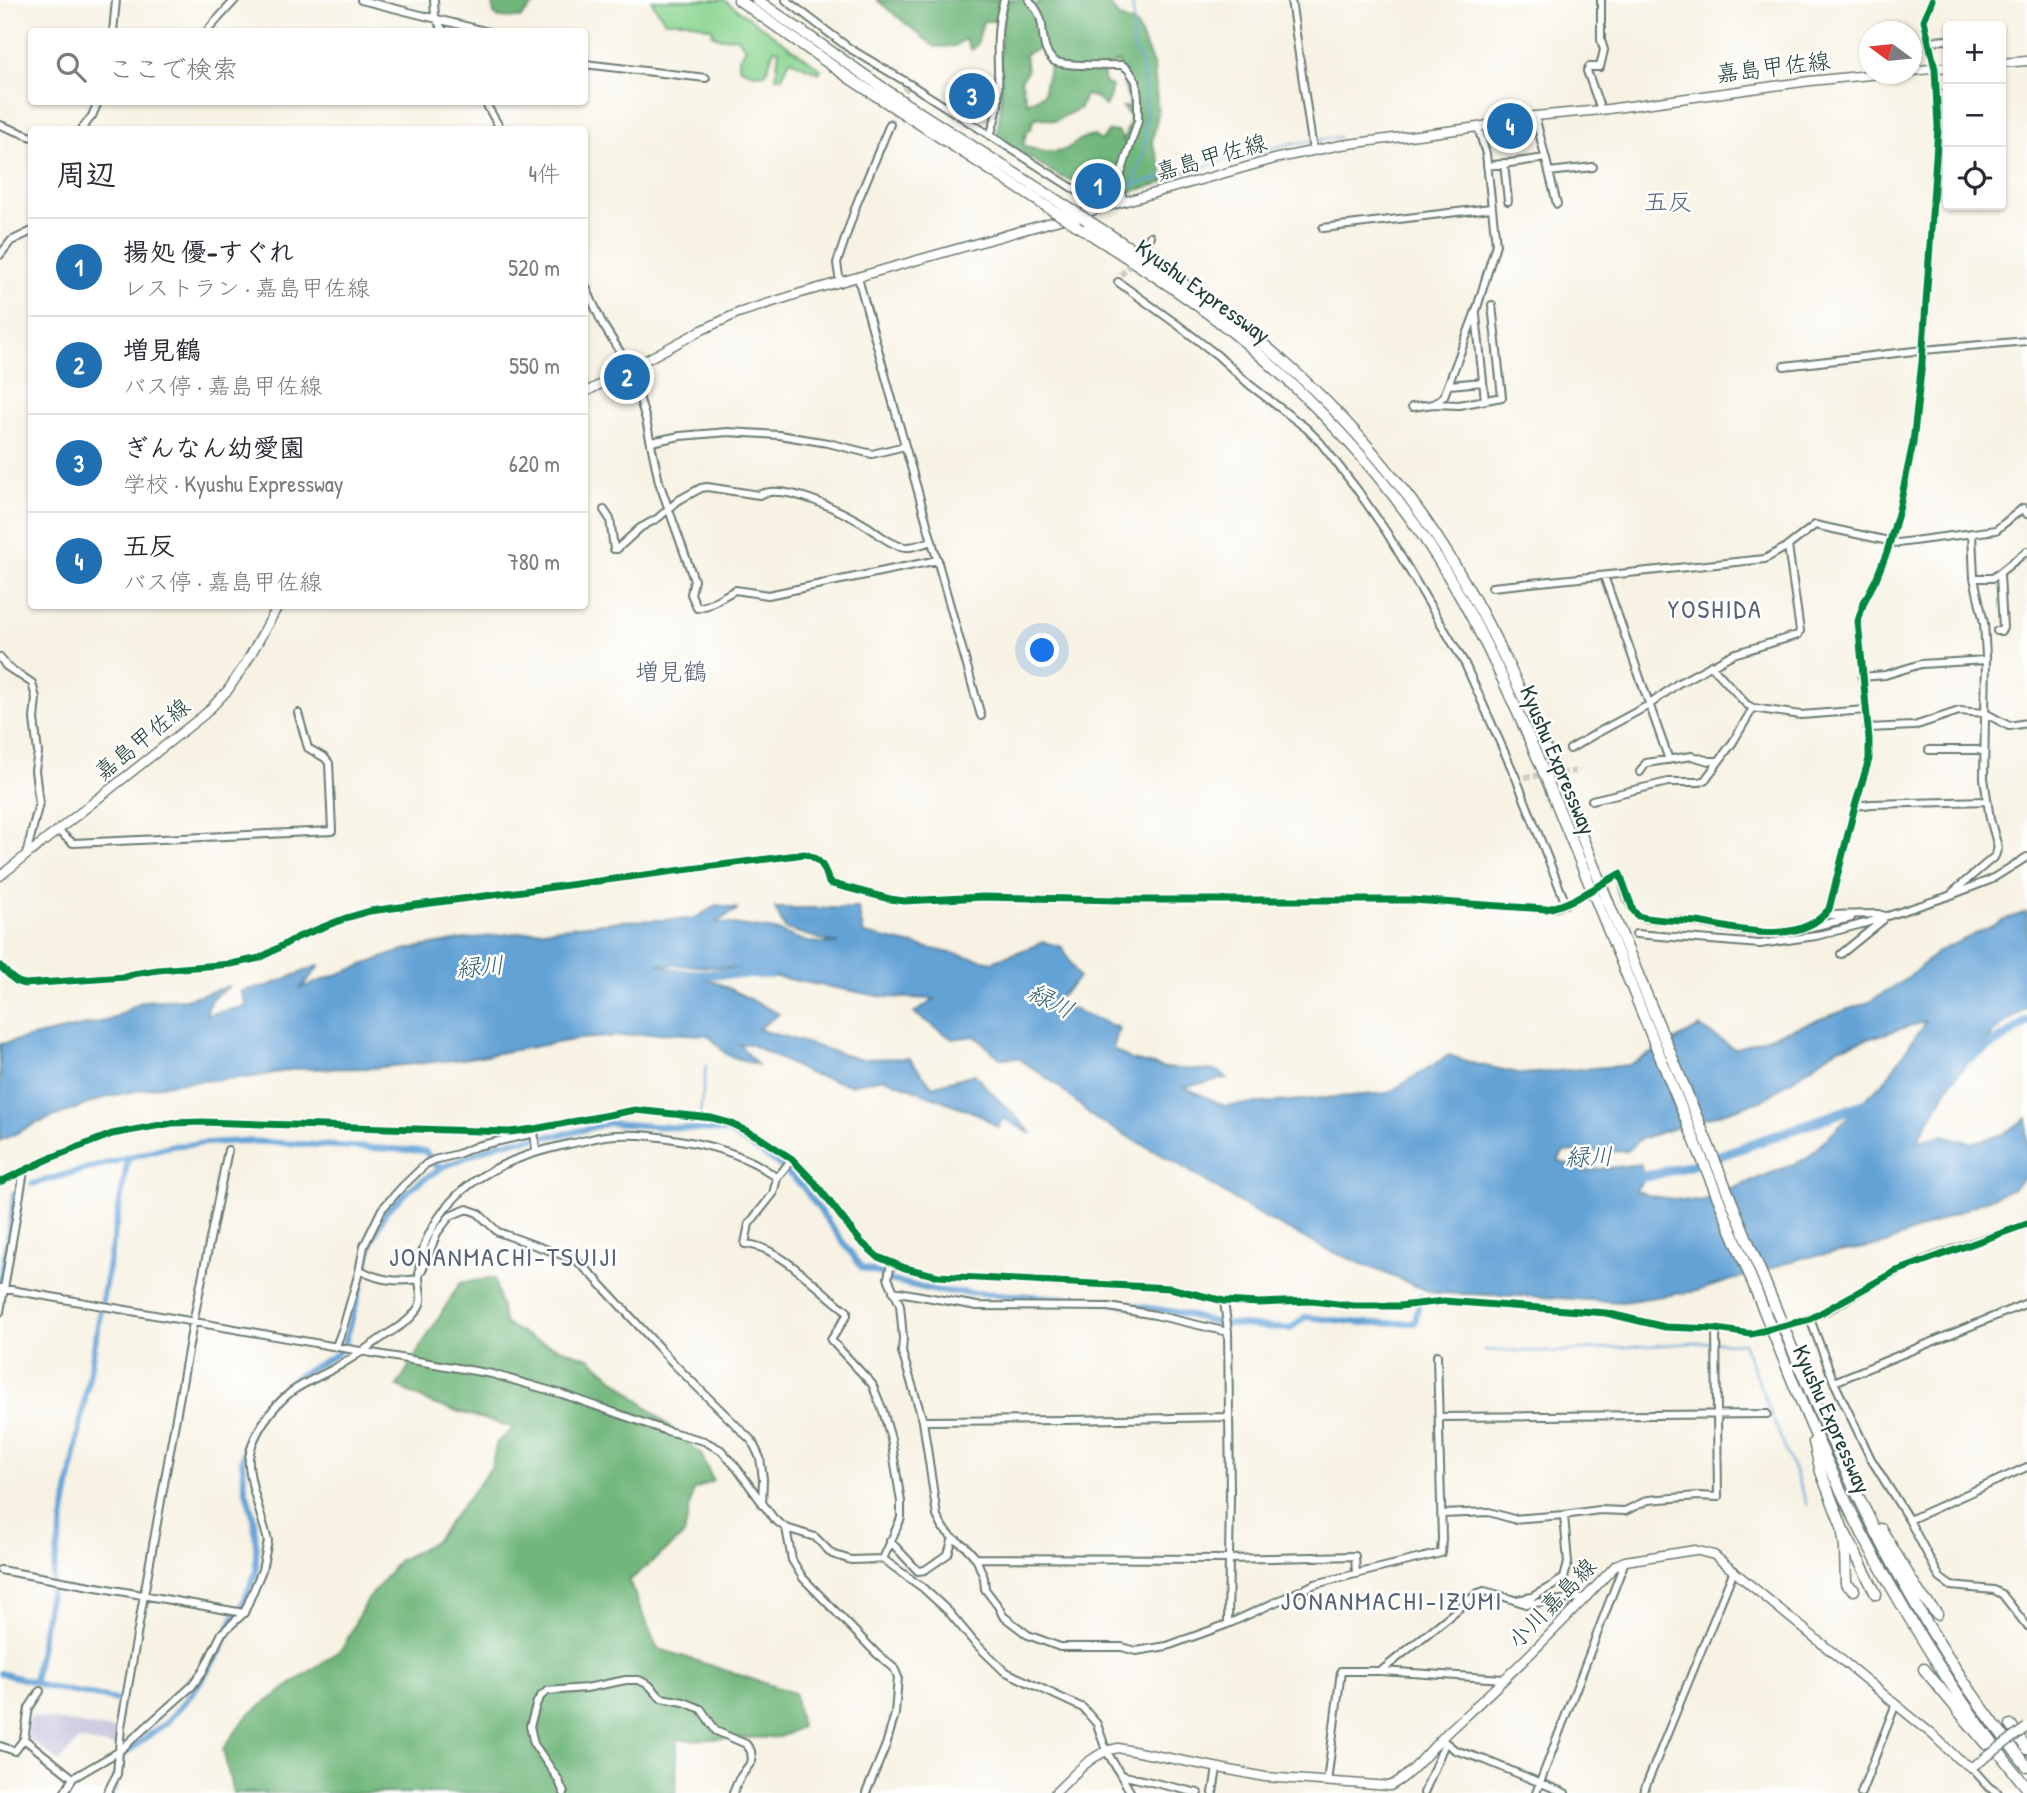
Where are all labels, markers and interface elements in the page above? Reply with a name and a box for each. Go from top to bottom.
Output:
north arrow [1859,21,1922,84]
map controls [1943,21,2006,210]
button: + [1943,21,2006,84]
search box [28,28,588,105]
street label: 嘉島甲佐線 [1714,44,1832,89]
icon: search [52,48,90,86]
text: ここで検索 [108,51,238,86]
pin: 3 [949,70,995,122]
button: − [1943,84,2006,147]
pin: 4 [1487,100,1533,152]
street label: 嘉島甲佐線 [1151,126,1270,187]
button: locate [1943,147,2006,210]
text: 周辺 [56,154,116,194]
text: 4件 [528,158,560,189]
pin: 1 [1075,160,1121,212]
district label: 五反 [1644,185,1692,217]
street label: Kyushu Expressway [1130,231,1277,350]
text: 揚処 優-すぐれ [123,234,294,269]
text: 1 [75,252,83,283]
text: 520 m [508,252,560,283]
text: レストラン · 嘉島甲佐線 [123,272,370,303]
text: 増見鶴 [123,332,201,367]
text: 2 [74,350,84,381]
text: 550 m [509,350,560,381]
pin: 2 [604,351,650,403]
text: バス停 · 嘉島甲佐線 [123,370,322,401]
text: ぎんなん幼愛園 [123,430,305,465]
text: 3 [74,448,84,479]
text: 620 m [509,448,560,479]
text: 学校 · Kyushu Expressway [123,468,344,499]
text: 五反 [123,528,175,563]
text: 4 [75,546,83,577]
text: 780 m [507,546,560,577]
text: バス停 · 嘉島甲佐線 [123,566,322,597]
district label: YOSHIDA [1667,591,1763,626]
your location [1025,633,1059,667]
district label: 増見鶴 [635,655,707,687]
street label: Kyushu Expressway [1513,680,1604,839]
street label: 嘉島甲佐線 [87,690,196,787]
water label: 緑川 [455,948,505,984]
water label: 緑川 [1023,975,1080,1025]
water label: 緑川 [1564,1139,1614,1173]
district label: JONANMACHI-TSUIJI [389,1239,619,1274]
street label: Kyushu Expressway [1786,1340,1879,1498]
street label: 小川嘉島線 [1501,1551,1603,1655]
district label: JONANMACHI-IZUMI [1281,1583,1503,1618]

